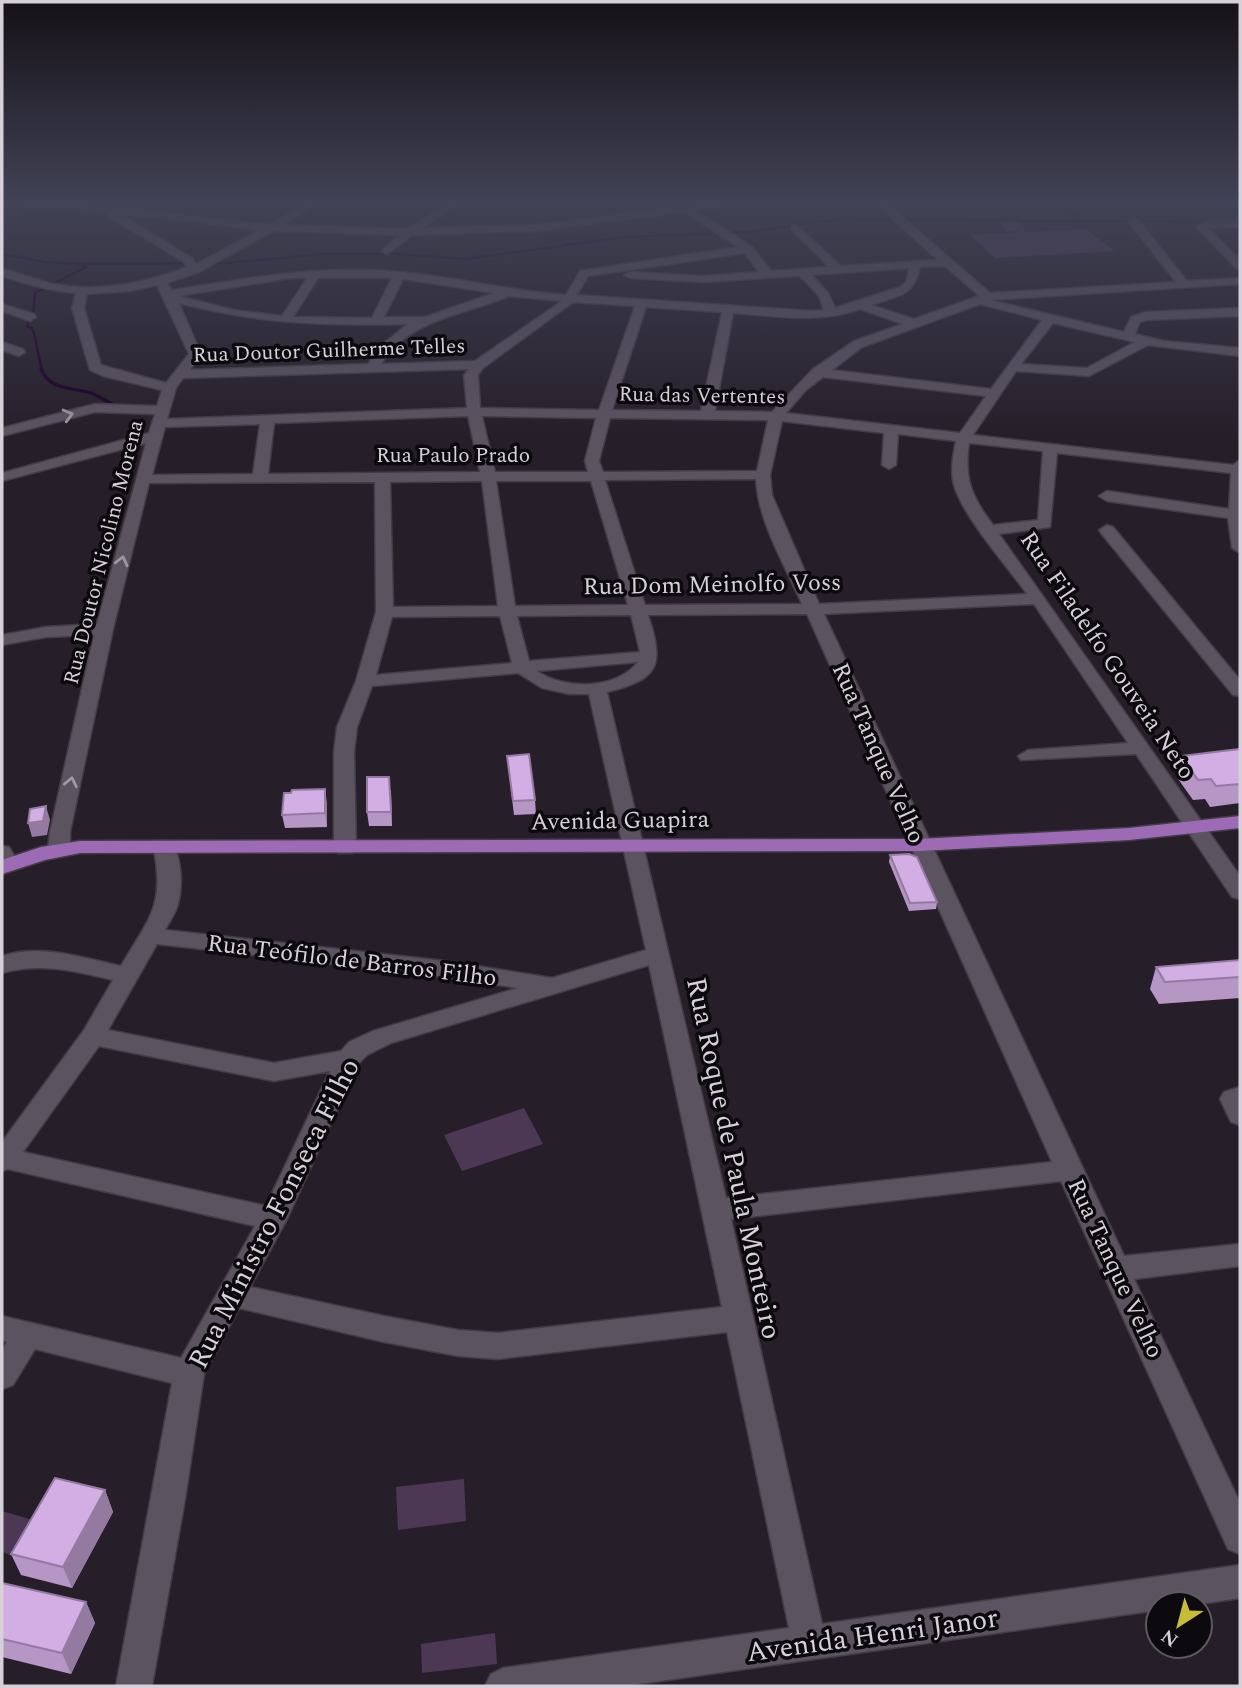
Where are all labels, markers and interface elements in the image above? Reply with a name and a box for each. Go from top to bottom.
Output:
street label: Rua Doutor Guilherme Telles [192,330,466,372]
street label: Rua das Vertentes [618,379,786,413]
one-way arrow [62,409,74,423]
street label: Rua Doutor Nicolino Morena [56,416,153,688]
street label: Rua Paulo Prado [376,440,530,472]
street label: Rua Filadelfo Gouveia Neto [1010,524,1204,787]
one-way arrow [114,555,128,567]
street label: Rua Dom Meinolfo Voss [582,565,842,605]
street label: Rua Tanque Velho [822,657,934,850]
one-way arrow [62,776,77,788]
street label: Avenida Guapira [530,801,710,841]
street label: Rua Teófilo de Barros Filho [205,925,499,997]
street label: Rua Roque de Paula Monteiro [674,973,793,1343]
street label: Rua Ministro Fonseca Filho [177,1051,371,1376]
street label: Rua Tanque Velho [1058,1173,1173,1364]
north arrow [1144,1590,1214,1660]
street label: Avenida Henri Janor [744,1597,1001,1674]
text: N [1155,1621,1185,1654]

